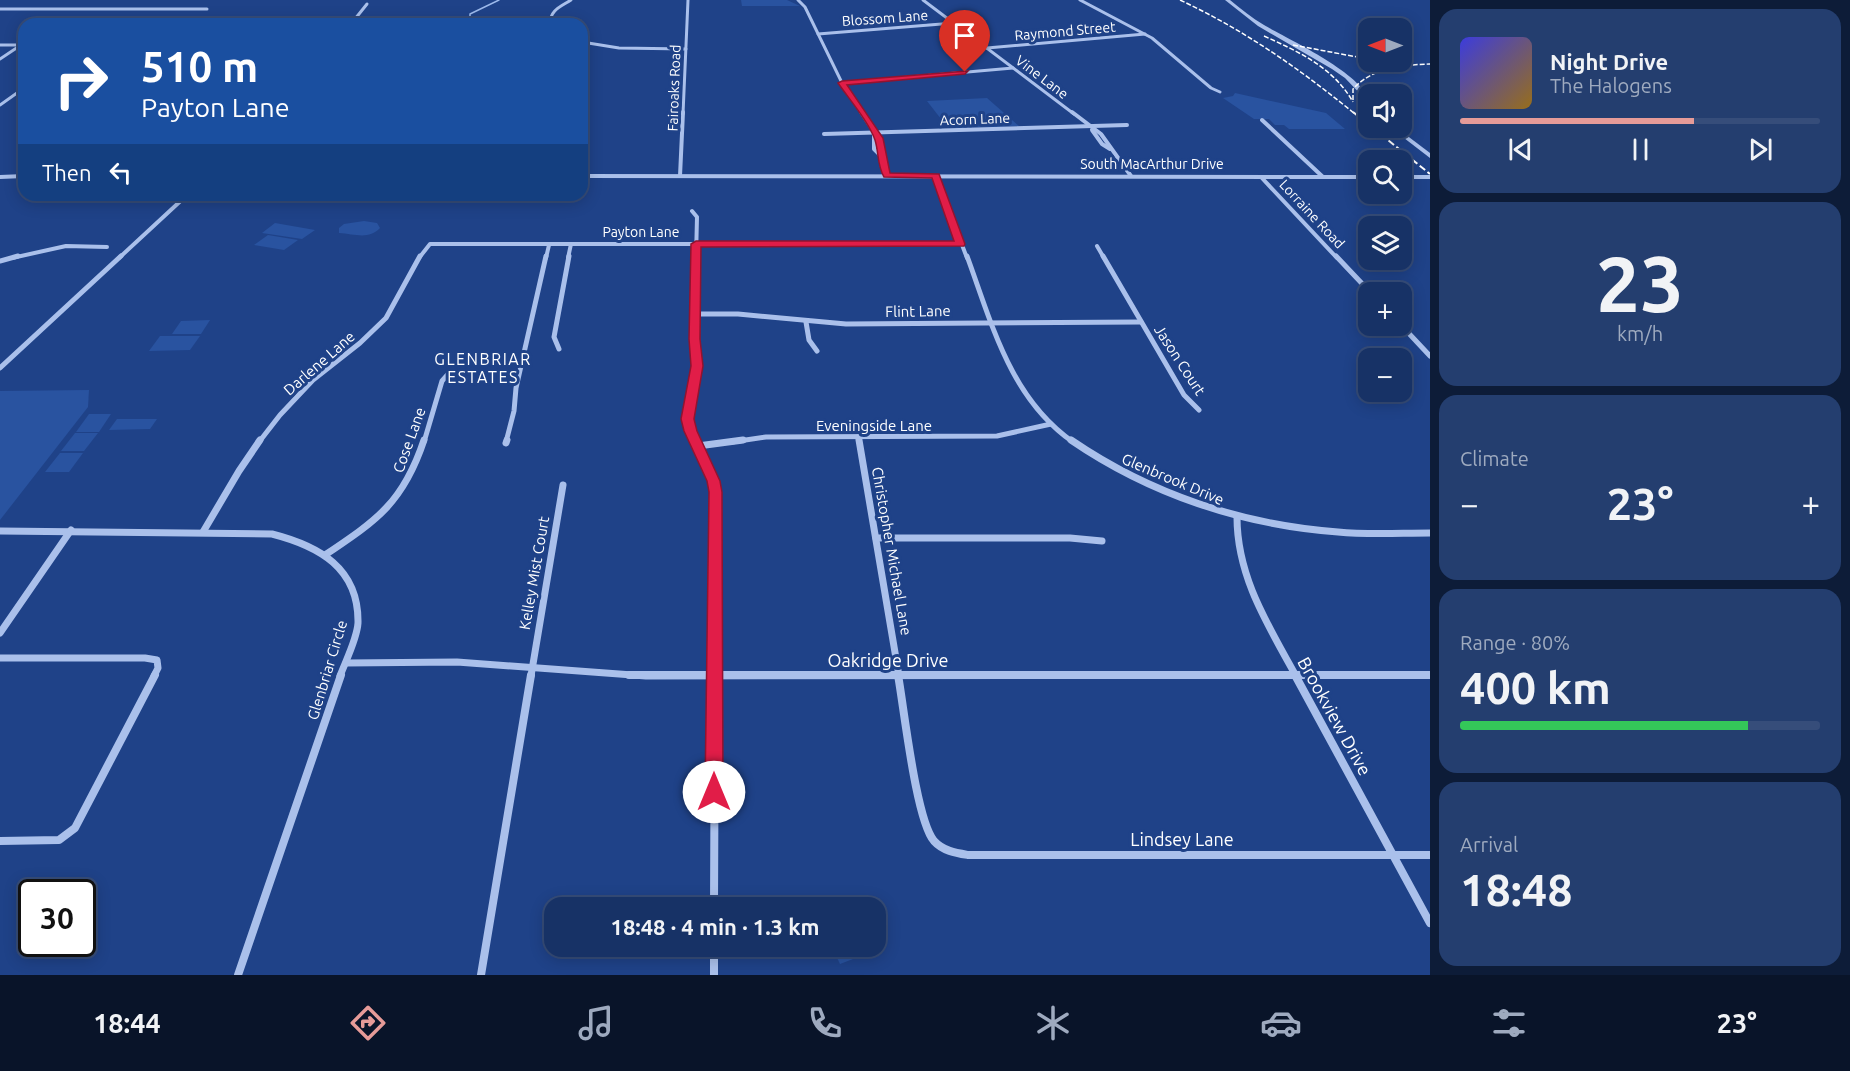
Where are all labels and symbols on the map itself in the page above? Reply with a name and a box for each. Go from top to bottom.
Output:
street label: Blossom Lane [841,7,929,29]
pin [939,10,990,72]
north arrow [1358,18,1412,72]
street label: Raymond Street [1014,19,1117,43]
street label: Fairoaks Road [664,44,684,132]
street label: Vine Lane [1013,52,1071,102]
street label: Acorn Lane [940,110,1010,128]
street label: South MacArthur Drive [1080,156,1224,172]
street label: Lorraine Road [1276,176,1348,252]
street label: Payton Lane [602,224,680,240]
street label: Flint Lane [885,302,951,320]
street label: Jason Court [1151,322,1209,398]
street label: Darlene Lane [280,327,358,399]
district label: GLENBRIAR ESTATES [434,350,532,386]
street label: Cose Lane [389,405,429,475]
street label: Eveningside Lane [816,417,932,434]
street label: Glenbrook Drive [1119,450,1227,508]
street label: Christopher Michael Lane [869,465,915,637]
street label: Kelley Mist Court [516,515,552,631]
street label: Glenbriar Circle [304,618,350,722]
street label: Oakridge Drive [828,650,949,670]
street label: Brookview Drive [1294,653,1376,779]
position arrow [682,760,746,824]
street label: Lindsey Lane [1130,829,1234,849]
speed limit sign: 30 [18,879,96,957]

